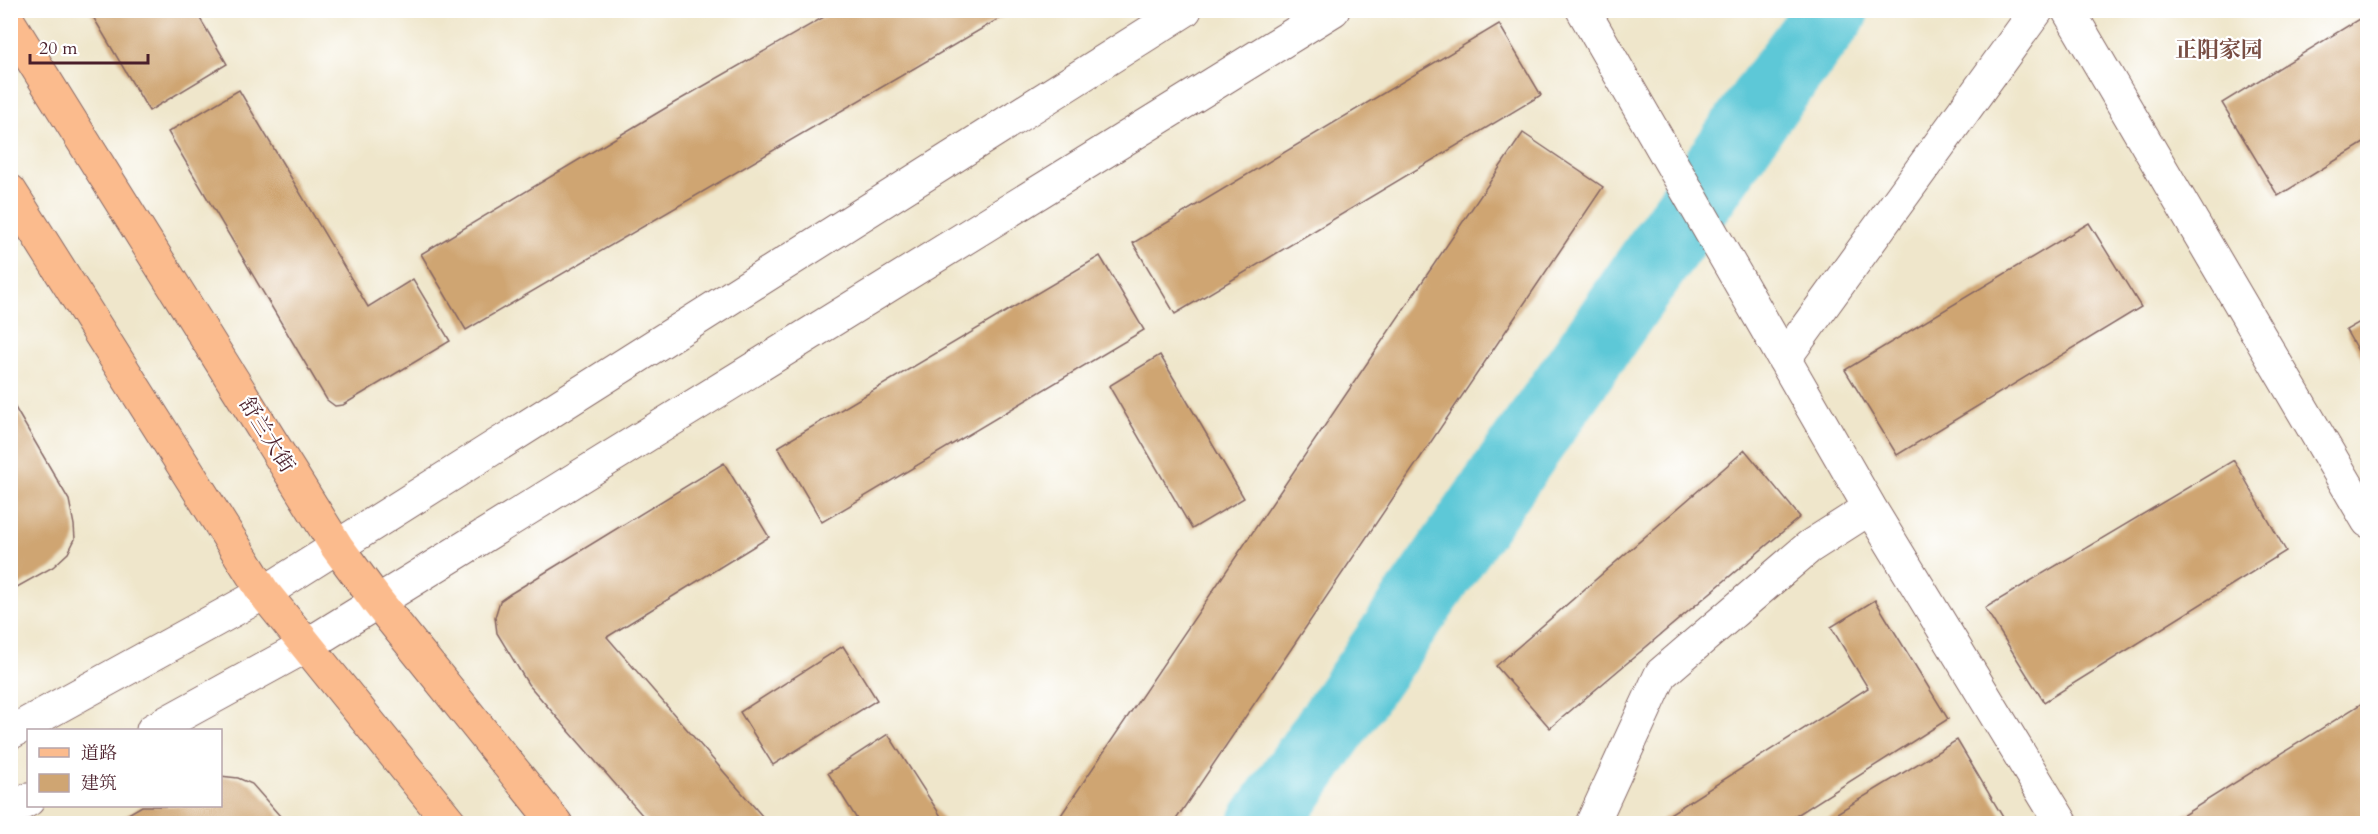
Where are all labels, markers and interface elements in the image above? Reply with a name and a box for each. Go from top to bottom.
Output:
scale bar [30,27,148,65]
district label: 正阳家园 [2175,35,2263,65]
text: 20 m [39,36,78,61]
street label: 舒兰大街 [232,392,302,478]
legend [27,729,222,807]
text: 道路 [81,741,117,766]
text: 建筑 [81,771,117,796]

